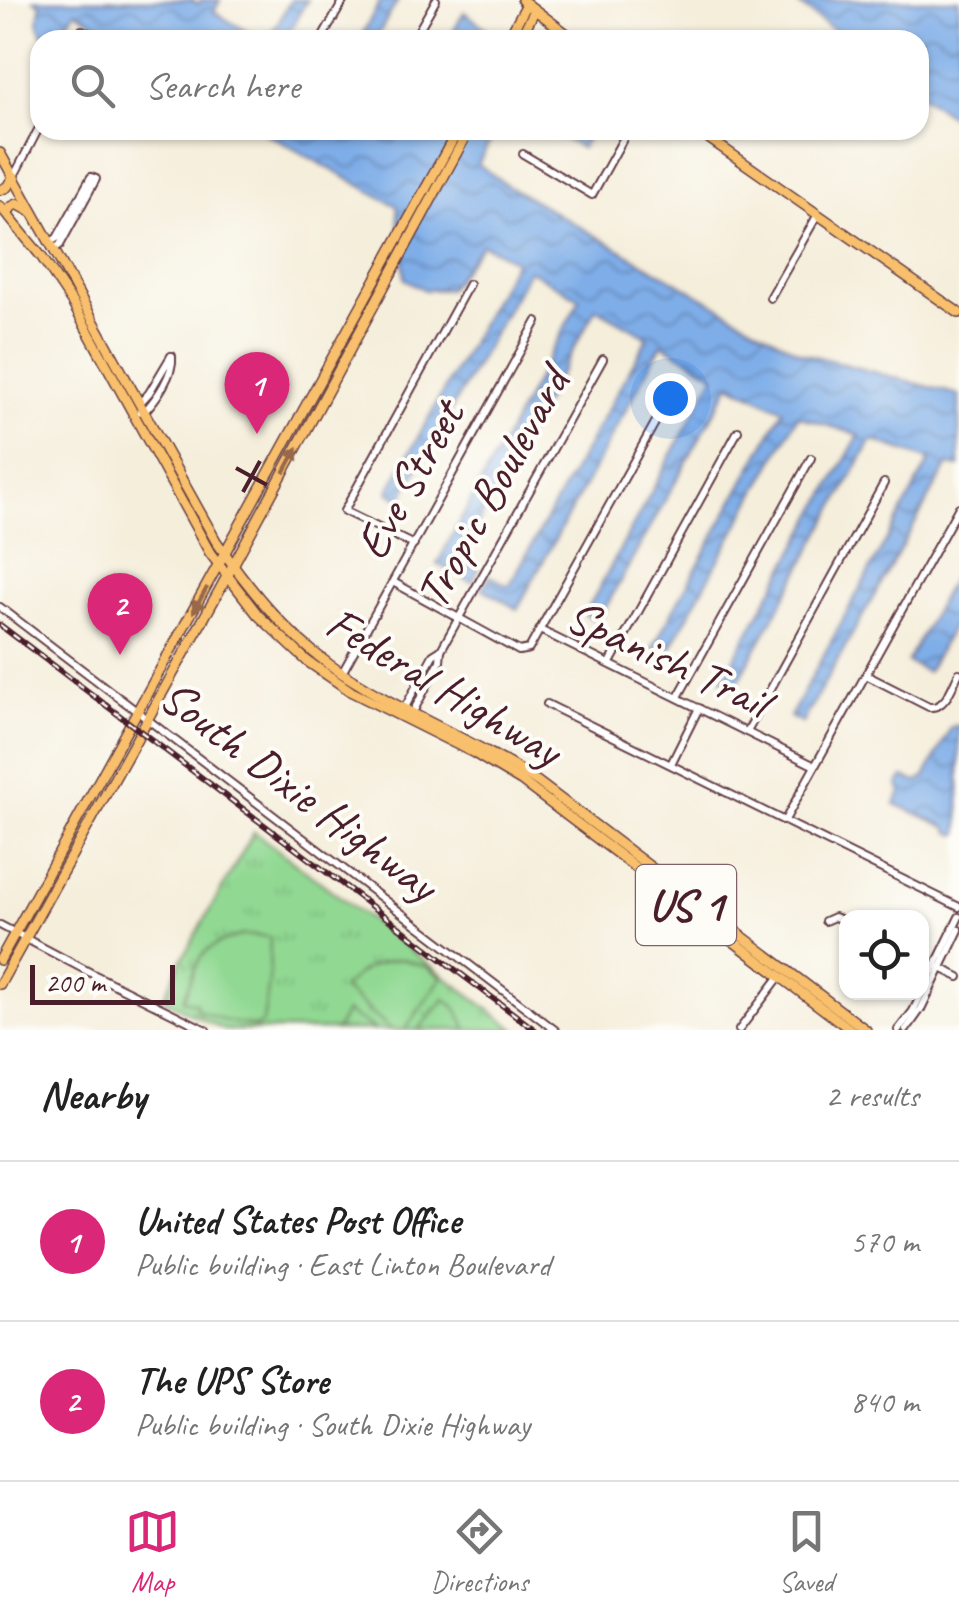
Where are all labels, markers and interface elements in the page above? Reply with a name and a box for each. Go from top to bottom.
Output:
search box [30,30,929,140]
icon: search [65,58,120,113]
text: Search here [145,62,300,109]
pin: 1 [224,352,290,434]
street label: Tropic Boulevard [402,352,586,618]
your location [645,373,696,424]
street label: Eve Street [341,387,479,570]
one-way arrow [282,445,299,474]
pin: 2 [88,572,152,655]
one-way arrow [191,585,208,614]
street label: Spanish Trail [557,585,786,734]
street label: Federal Highway [316,592,576,781]
street label: South Dixie Highway [148,666,453,916]
road number: US 1 [636,865,736,945]
map controls [839,910,929,1000]
button: locate [839,910,929,1000]
scale bar [30,960,175,1004]
text: 200 m [45,965,105,1000]
text: Nearby [40,1069,146,1122]
text: 2 results [825,1075,919,1116]
text: United States Post Office [135,1197,461,1244]
text: 1 [65,1221,80,1262]
text: 570 m [850,1221,919,1262]
text: Public building · East Linton Boulevard [135,1244,551,1285]
text: The UPS Store [135,1357,329,1404]
text: 2 [65,1381,80,1422]
text: 840 m [850,1381,919,1422]
text: Public building · South Dixie Highway [135,1404,530,1445]
tab: Map [125,1504,180,1599]
tab: Directions [431,1504,528,1599]
tab: Saved [779,1504,834,1599]

